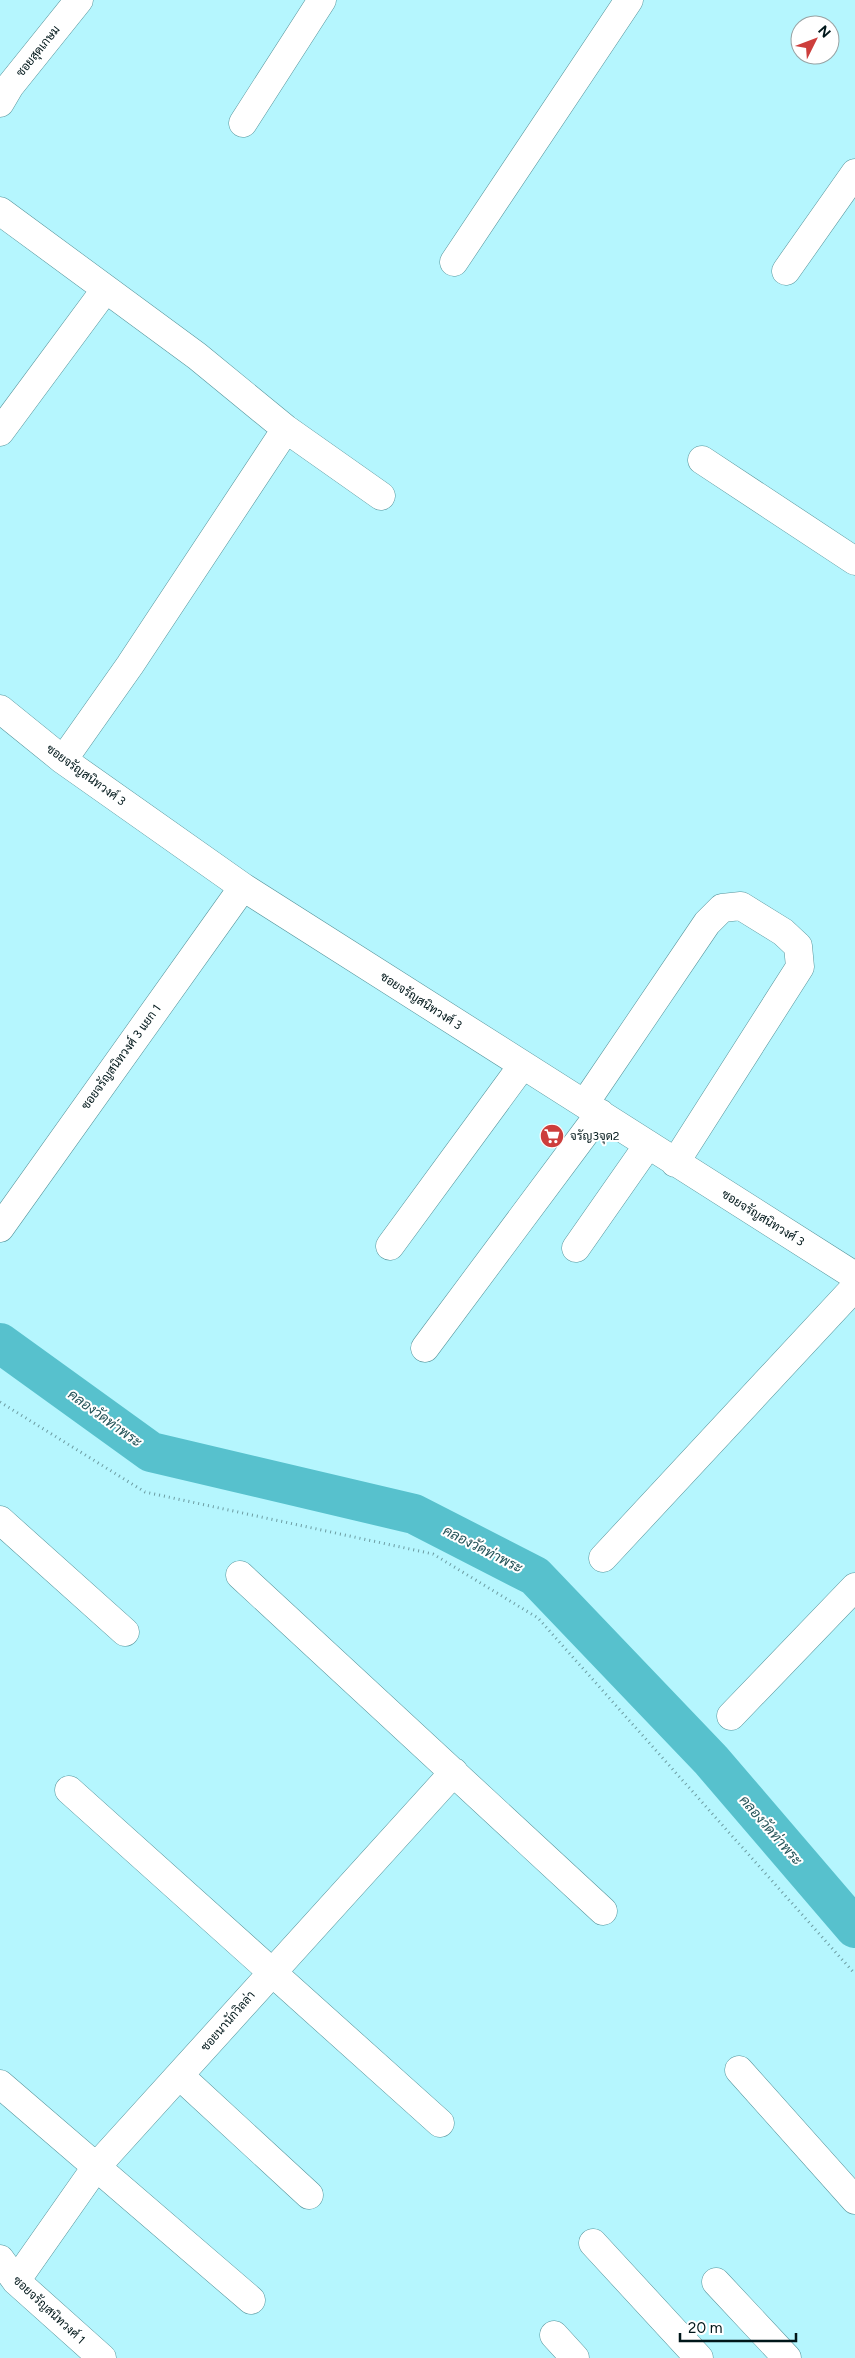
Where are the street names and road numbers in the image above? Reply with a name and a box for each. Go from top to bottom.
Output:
street label: ซอยสุดเกษม [13,23,64,81]
street label: ซอยจรัญสนิทวงศ์ 3 [44,741,129,808]
street label: ซอยจรัญสนิทวงศ์ 3 [378,969,465,1033]
street label: ซอยจรัญสนิทวงศ์ 3 แยก 1 [77,1001,164,1112]
street label: ซอยจรัญสนิทวงศ์ 3 [719,1186,807,1249]
street label: ซอยนานักวิลล่า [198,1988,258,2054]
street label: ซอยจรัญสนิทวงศ์ 1 [10,2272,88,2347]

